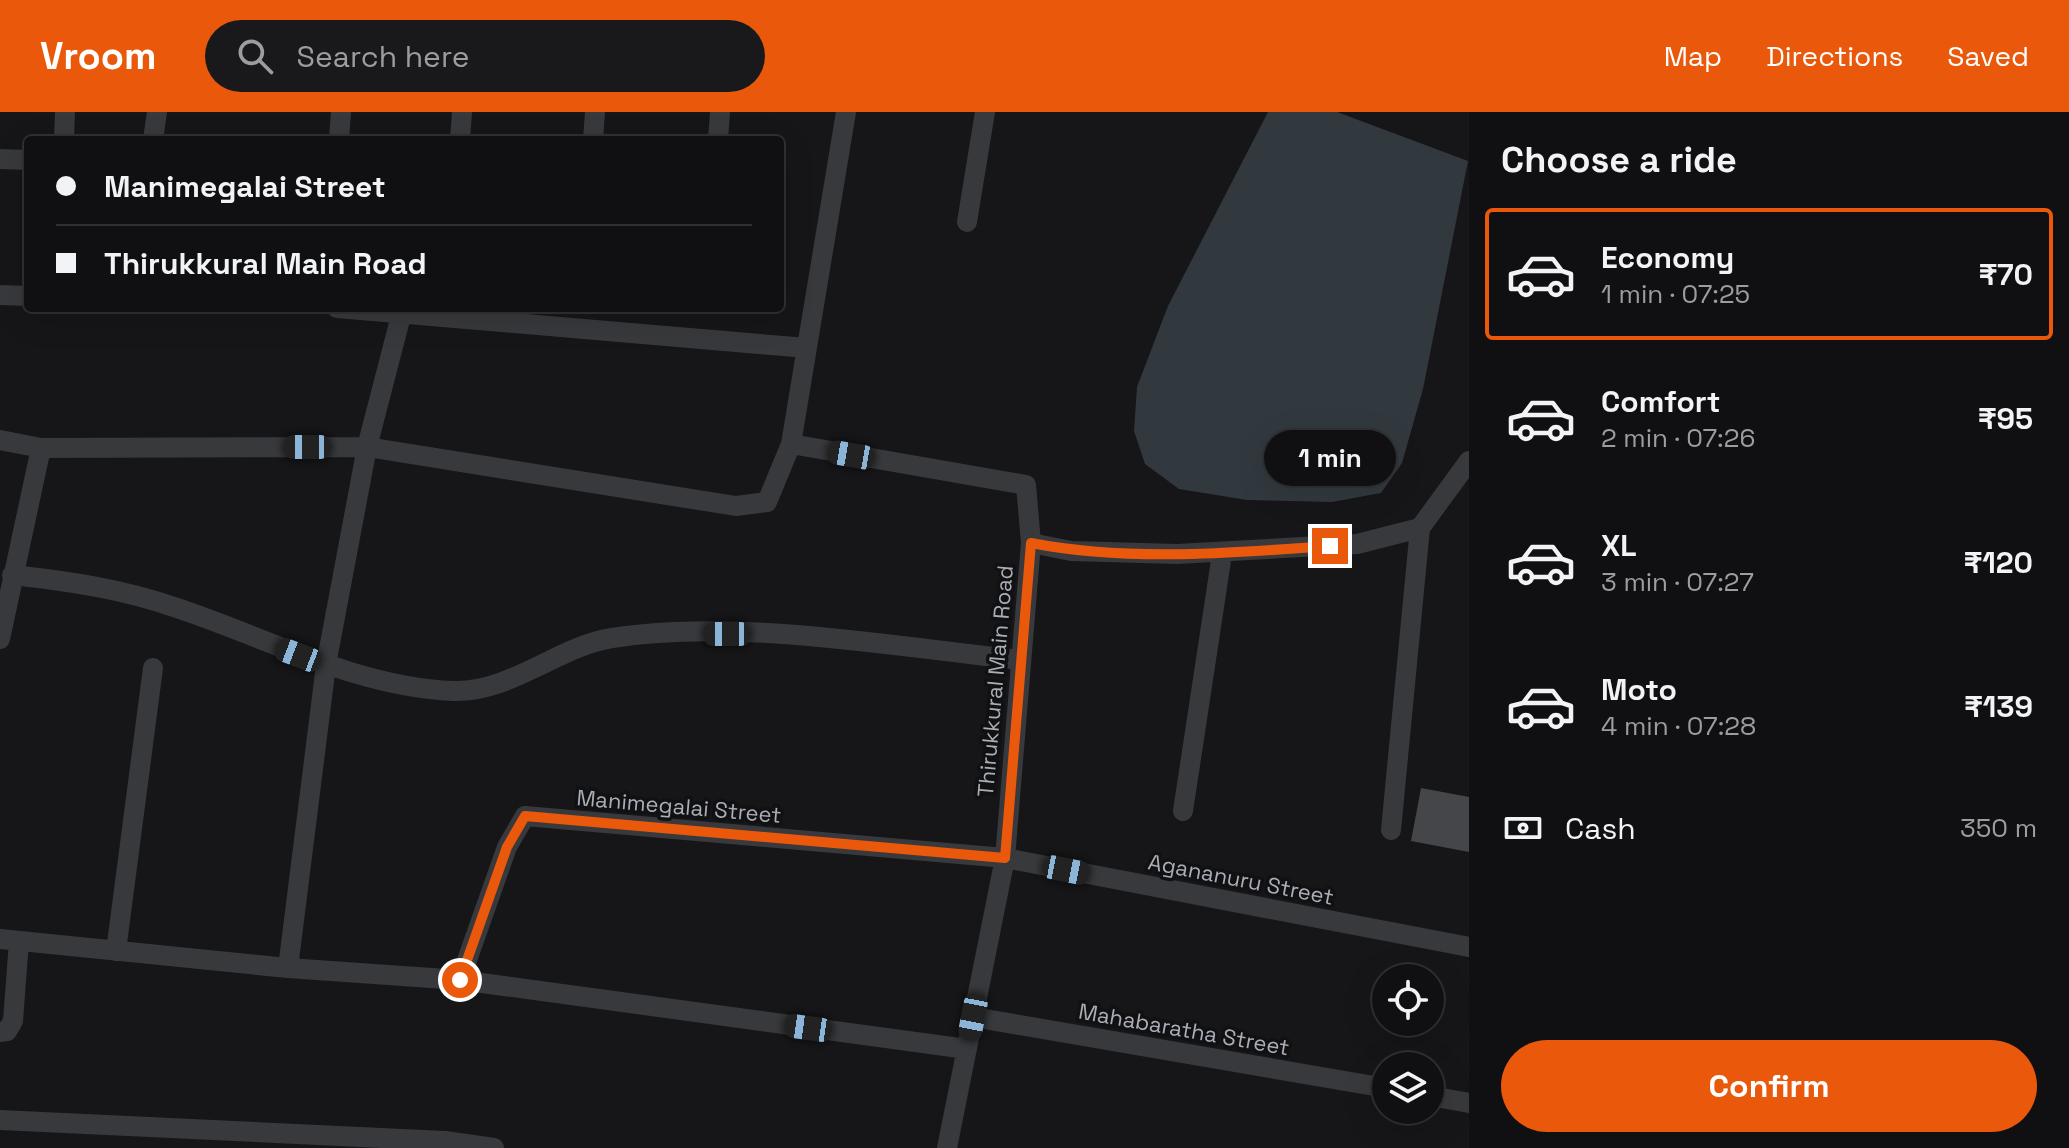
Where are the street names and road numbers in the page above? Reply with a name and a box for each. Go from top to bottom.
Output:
street label: Thirukkural Main Road [971,564,1019,798]
street label: Manimegalai Street [575,783,783,829]
street label: Agananuru Street [1146,847,1336,911]
street label: Mahabaratha Street [1076,997,1292,1061]

